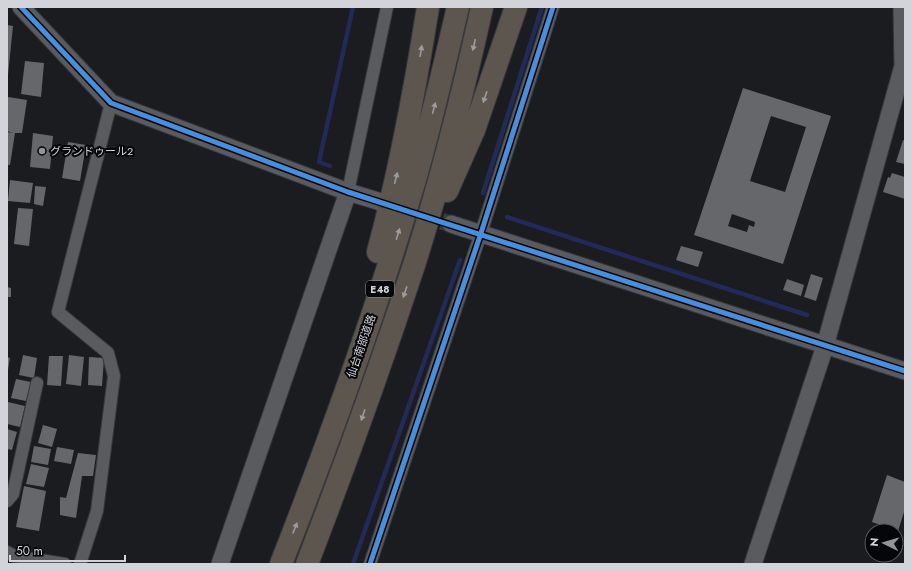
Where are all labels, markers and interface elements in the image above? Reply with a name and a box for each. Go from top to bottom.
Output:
one-way arrow [470,39,476,51]
one-way arrow [418,45,424,57]
one-way arrow [482,91,488,103]
one-way arrow [431,102,437,114]
place label: グランドゥール2 [50,143,133,159]
marker: グランドゥール2 [37,146,47,156]
one-way arrow [394,172,400,185]
one-way arrow [395,227,401,239]
road number: E48 [366,281,394,297]
one-way arrow [402,286,408,298]
street label: 仙台南部道路 [343,312,379,380]
one-way arrow [360,409,366,421]
one-way arrow [292,521,298,533]
north arrow [864,523,904,563]
scale bar [10,537,125,563]
text: N [866,537,882,547]
text: 50 m [16,542,43,560]

